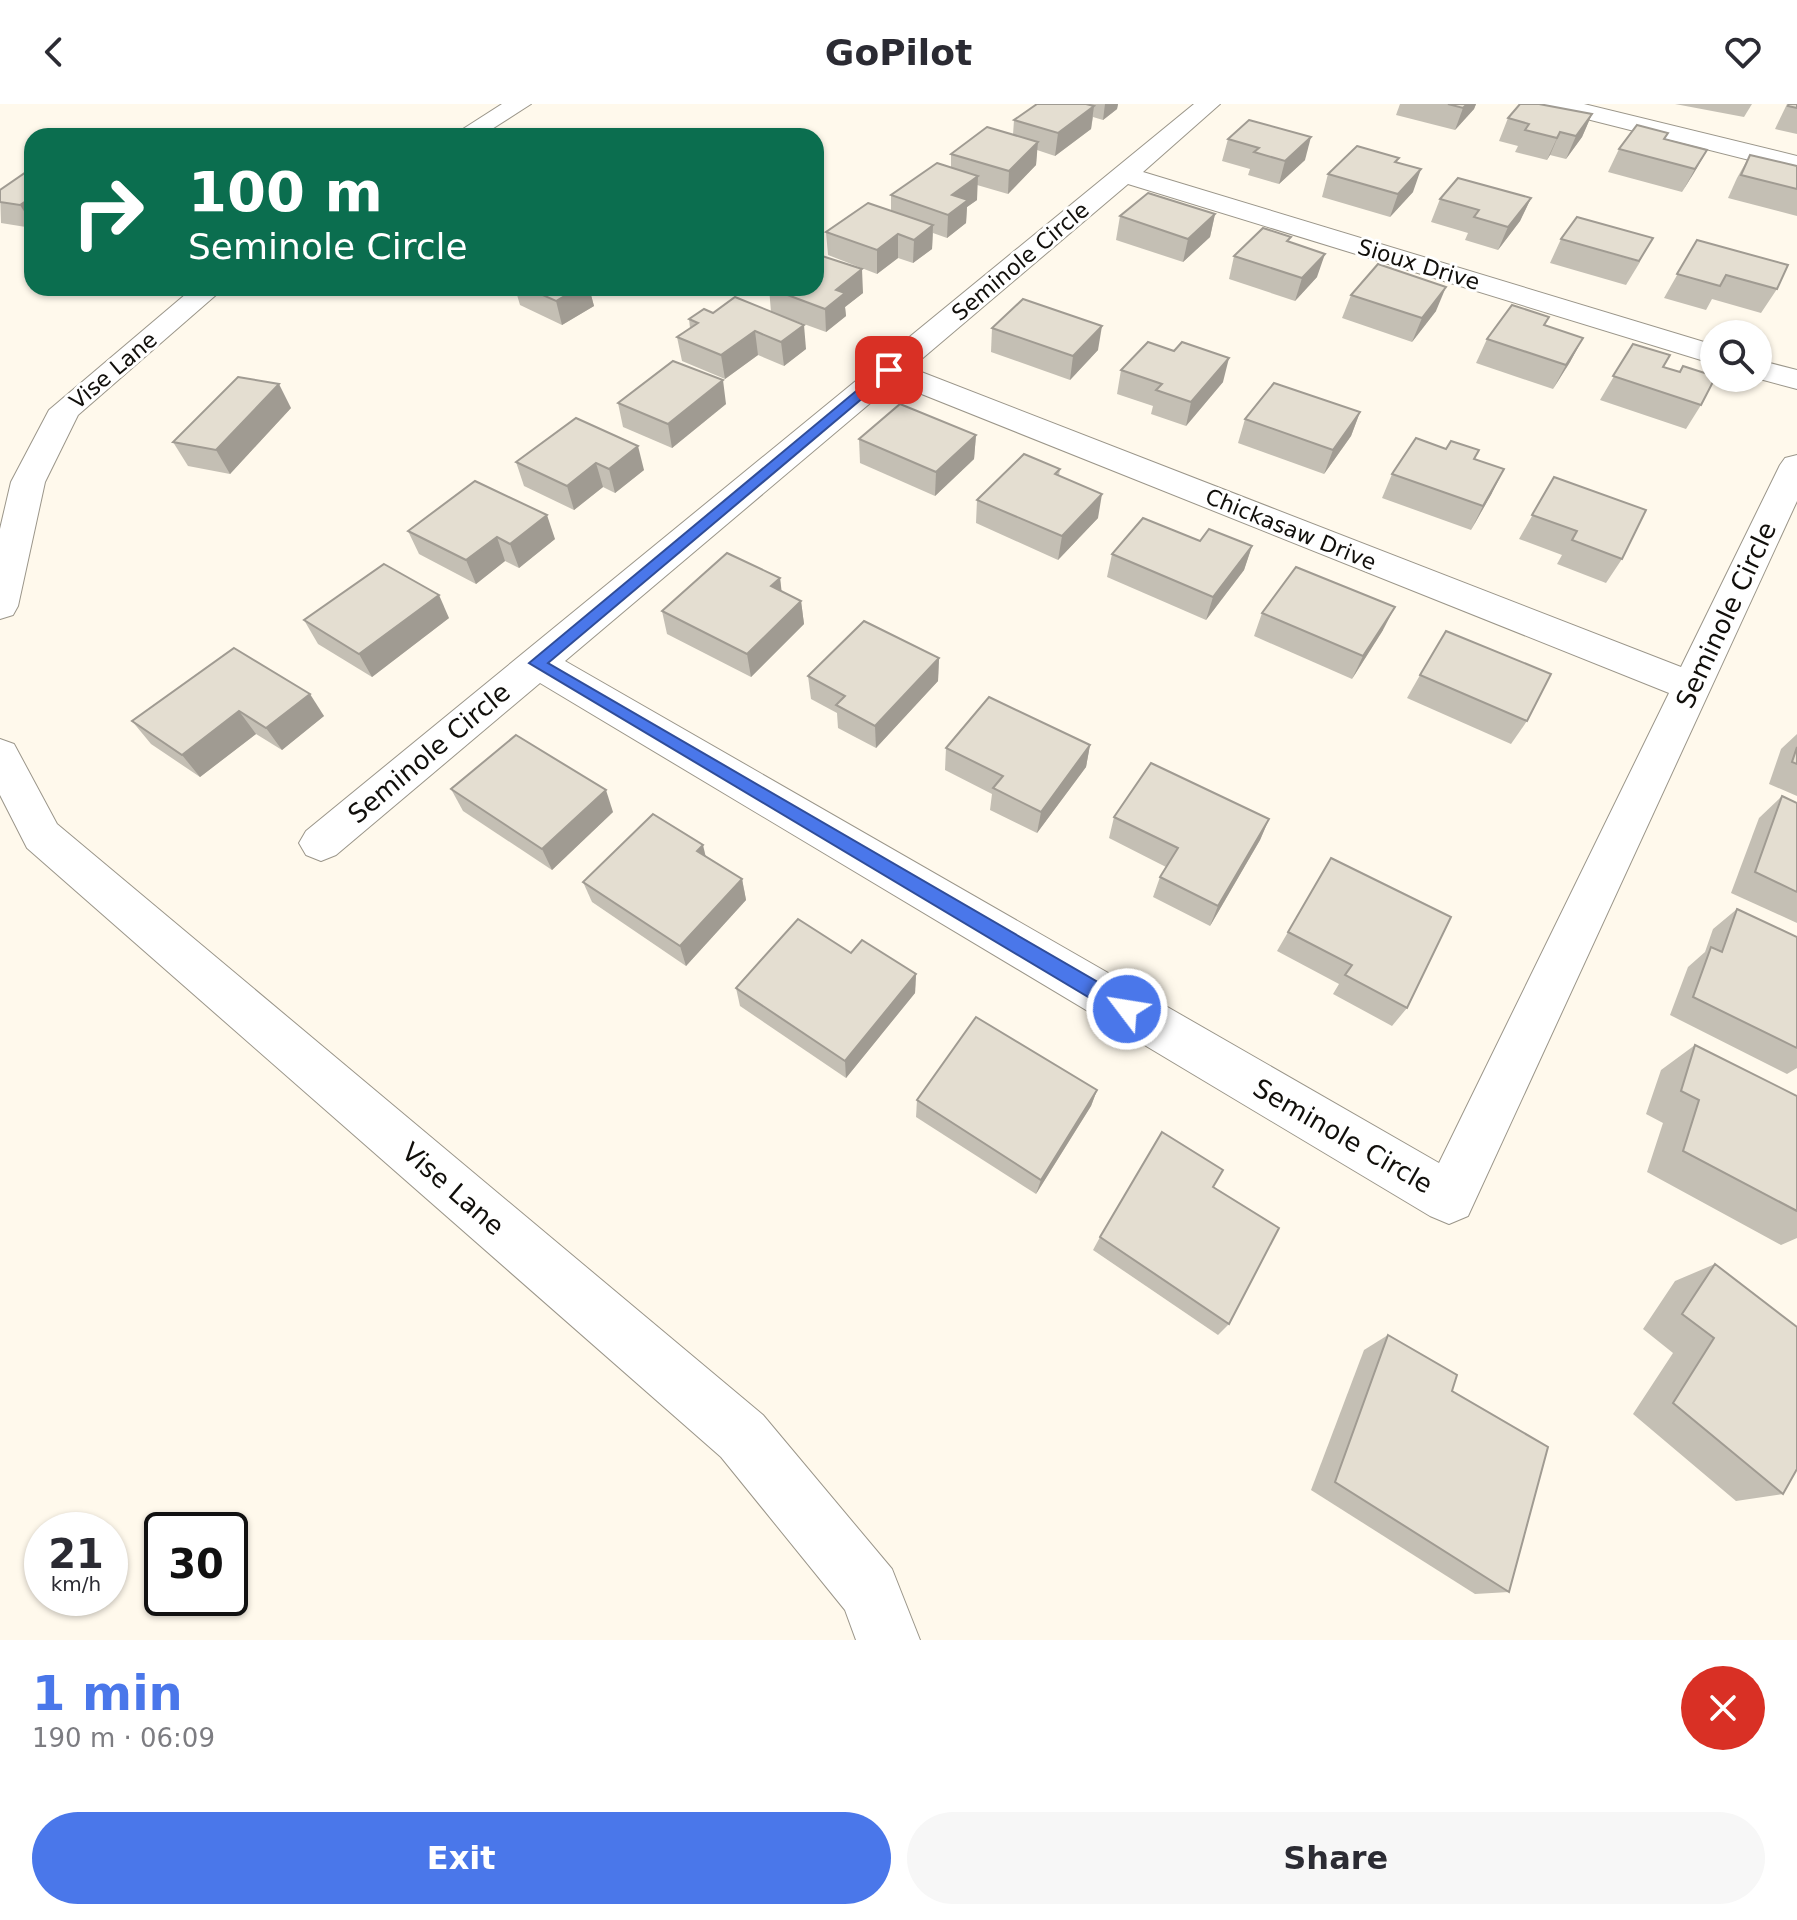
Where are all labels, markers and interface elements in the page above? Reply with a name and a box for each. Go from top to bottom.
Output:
icon: back [32,30,76,74]
icon: heart [1721,30,1765,74]
text: GoPilot [825,32,972,73]
text: 100 m [188,159,383,224]
icon: right [56,160,160,264]
street label: Seminole Circle [947,197,1094,326]
text: Seminole Circle [188,226,468,267]
street label: Sioux Drive [1355,234,1483,295]
map controls [1700,320,1772,392]
button: search [1700,320,1772,392]
street label: Vise Lane [65,327,162,414]
pin [855,336,923,404]
icon: arrive [867,348,911,392]
street label: Chickasaw Drive [1202,484,1380,575]
street label: Seminole Circle [1670,517,1782,713]
street label: Seminole Circle [342,677,516,829]
position arrow [1085,967,1169,1051]
street label: Seminole Circle [1248,1073,1438,1199]
street label: Vise Lane [396,1137,510,1241]
speed limit sign: 30 [144,1512,248,1616]
text: 21 [48,1531,104,1577]
text: km/h [51,1572,101,1596]
text: 1 min [32,1665,183,1721]
button: close [1681,1666,1765,1750]
text: 190 m · 06:09 [32,1723,215,1753]
button: Exit [32,1812,891,1904]
button: Share [907,1812,1765,1904]

